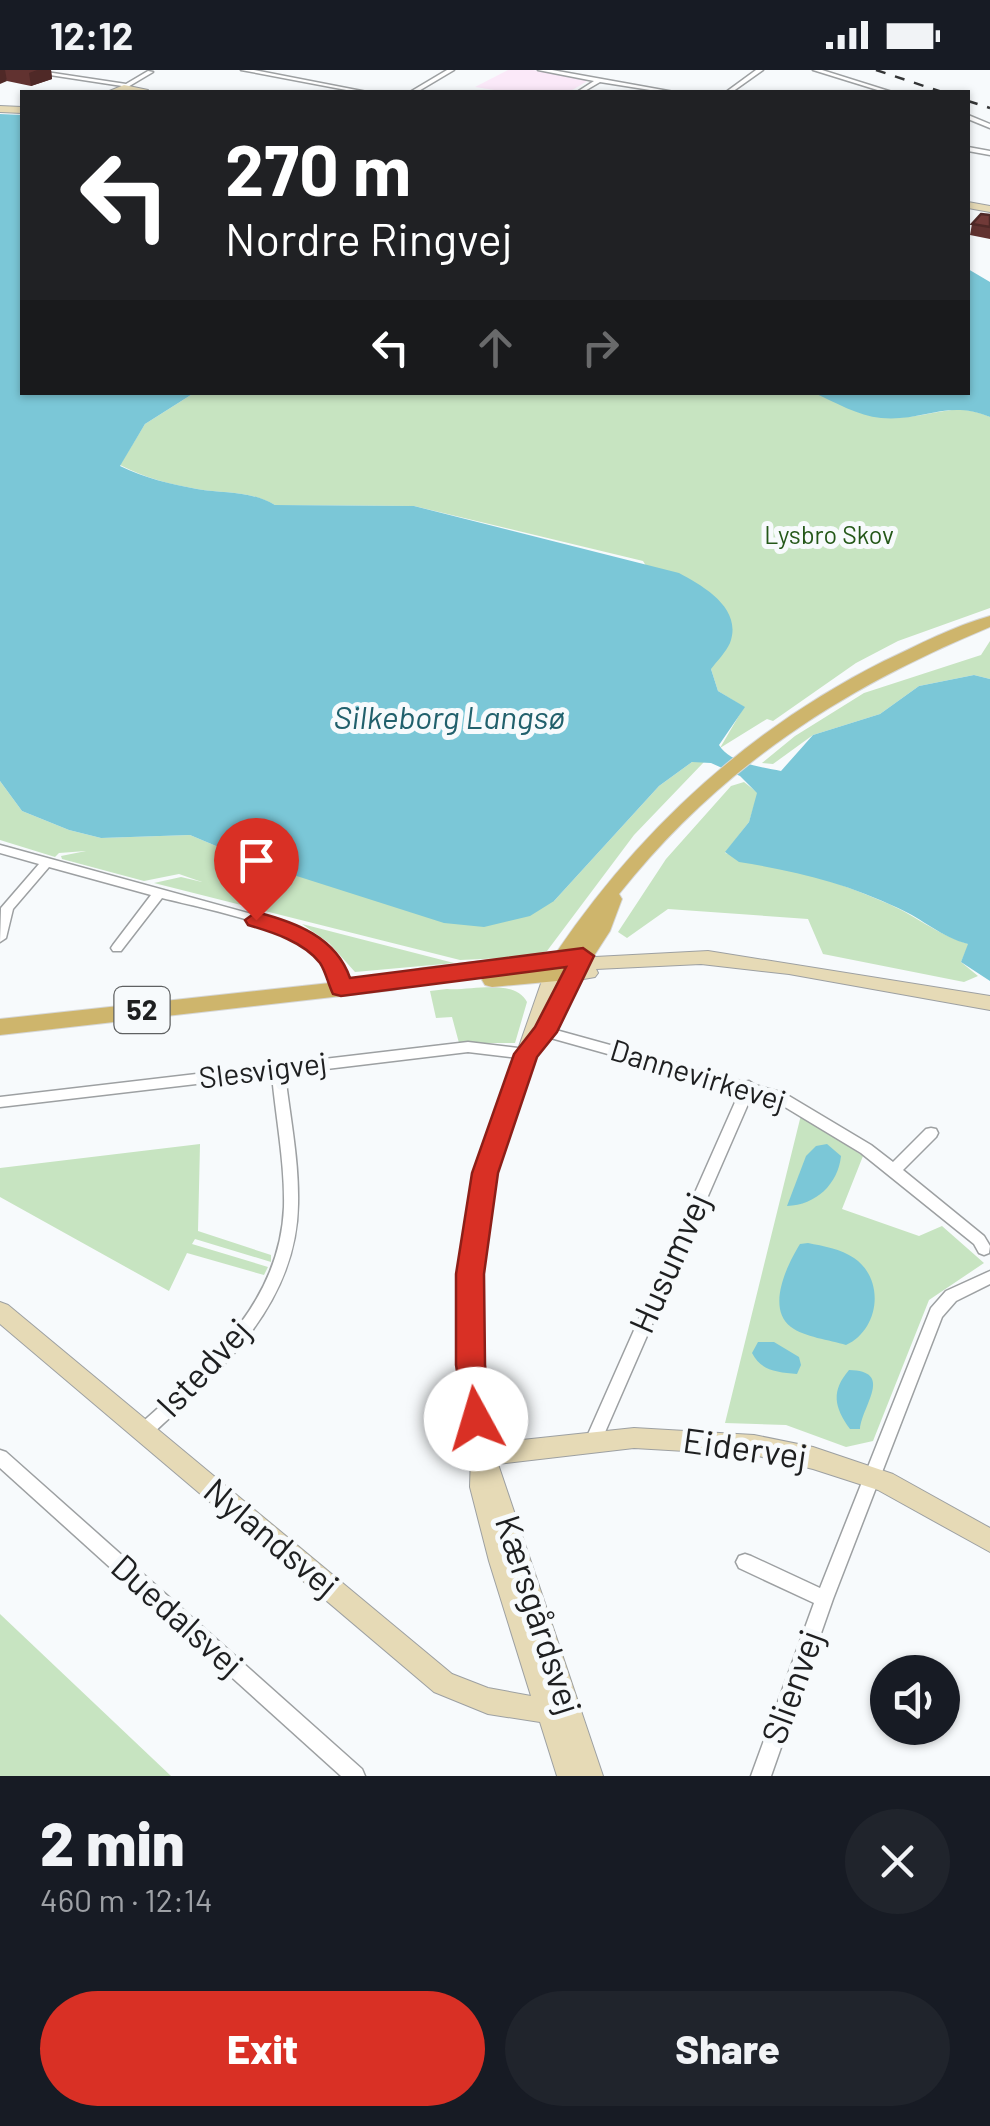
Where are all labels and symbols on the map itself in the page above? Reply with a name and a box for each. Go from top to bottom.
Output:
park label: Lysbro Skov [764,519,894,549]
water label: Silkeborg Langsø [333,697,565,735]
pin [214,818,299,921]
road number: 52 [114,987,170,1033]
street label: Dannevirkevej [607,1030,791,1118]
street label: Slesvigvej [197,1043,329,1095]
street label: Husumvej [619,1186,718,1339]
street label: Istedvej [147,1309,259,1425]
position arrow [424,1367,528,1471]
street label: Eidervej [681,1418,810,1477]
street label: Nylandsvej [197,1468,348,1605]
street label: Kærsgårdsvej [488,1509,592,1719]
street label: Duedalsvej [104,1544,253,1685]
street label: Slienvej [751,1624,831,1749]

